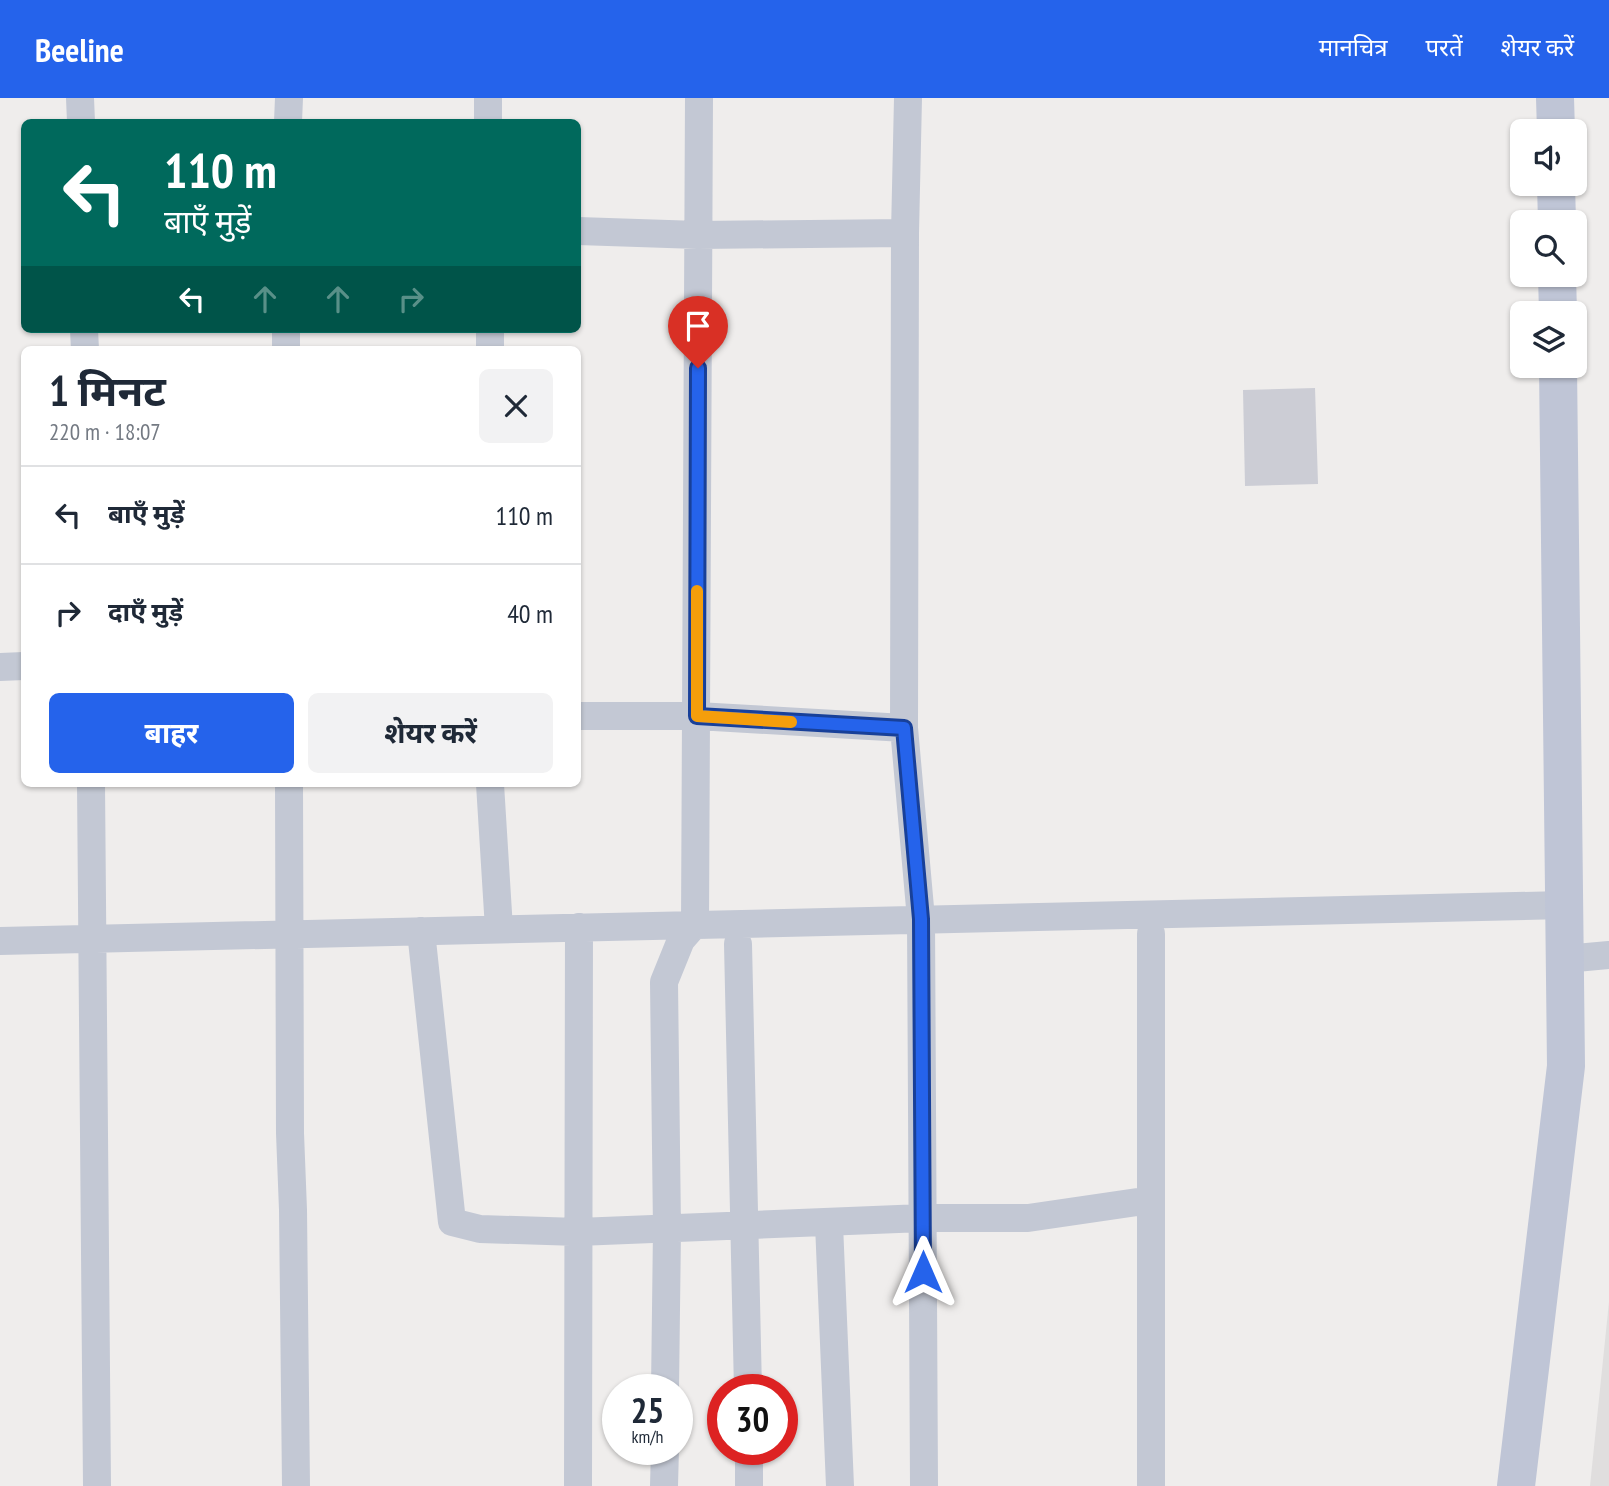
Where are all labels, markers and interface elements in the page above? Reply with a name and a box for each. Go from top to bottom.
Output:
text: Beeline [35,28,124,71]
text: मानचित्र [1319,32,1387,63]
text: परतें [1425,32,1463,63]
text: शेयर करें [1501,32,1574,63]
map controls [1510,119,1587,378]
button: sound [1510,119,1587,196]
text: 110 m [164,138,277,202]
icon: left [49,147,140,238]
text: बाएँ मुड़ें [164,200,251,242]
button: search [1510,210,1587,287]
icon: left [173,280,211,318]
icon: ahead [246,280,284,318]
icon: ahead [319,280,357,318]
icon: right [392,280,430,318]
pin [668,296,728,368]
button: layers [1510,301,1587,378]
icon: arrive [679,307,717,345]
text: 1 मिनट [49,363,166,418]
button: close [479,369,553,443]
text: 220 m · 18:07 [49,417,161,446]
icon: left [49,496,87,534]
text: बाएँ मुड़ें [108,497,185,530]
text: 110 m [495,499,553,532]
icon: right [49,594,87,632]
text: दाएँ मुड़ें [108,595,183,628]
text: 40 m [507,597,553,630]
button: बाहर [49,693,294,773]
button: शेयर करें [308,693,553,773]
position arrow [886,1235,960,1309]
speed limit sign: 30 [707,1374,798,1465]
text: 25 [631,1387,664,1433]
text: km/h [632,1425,663,1448]

